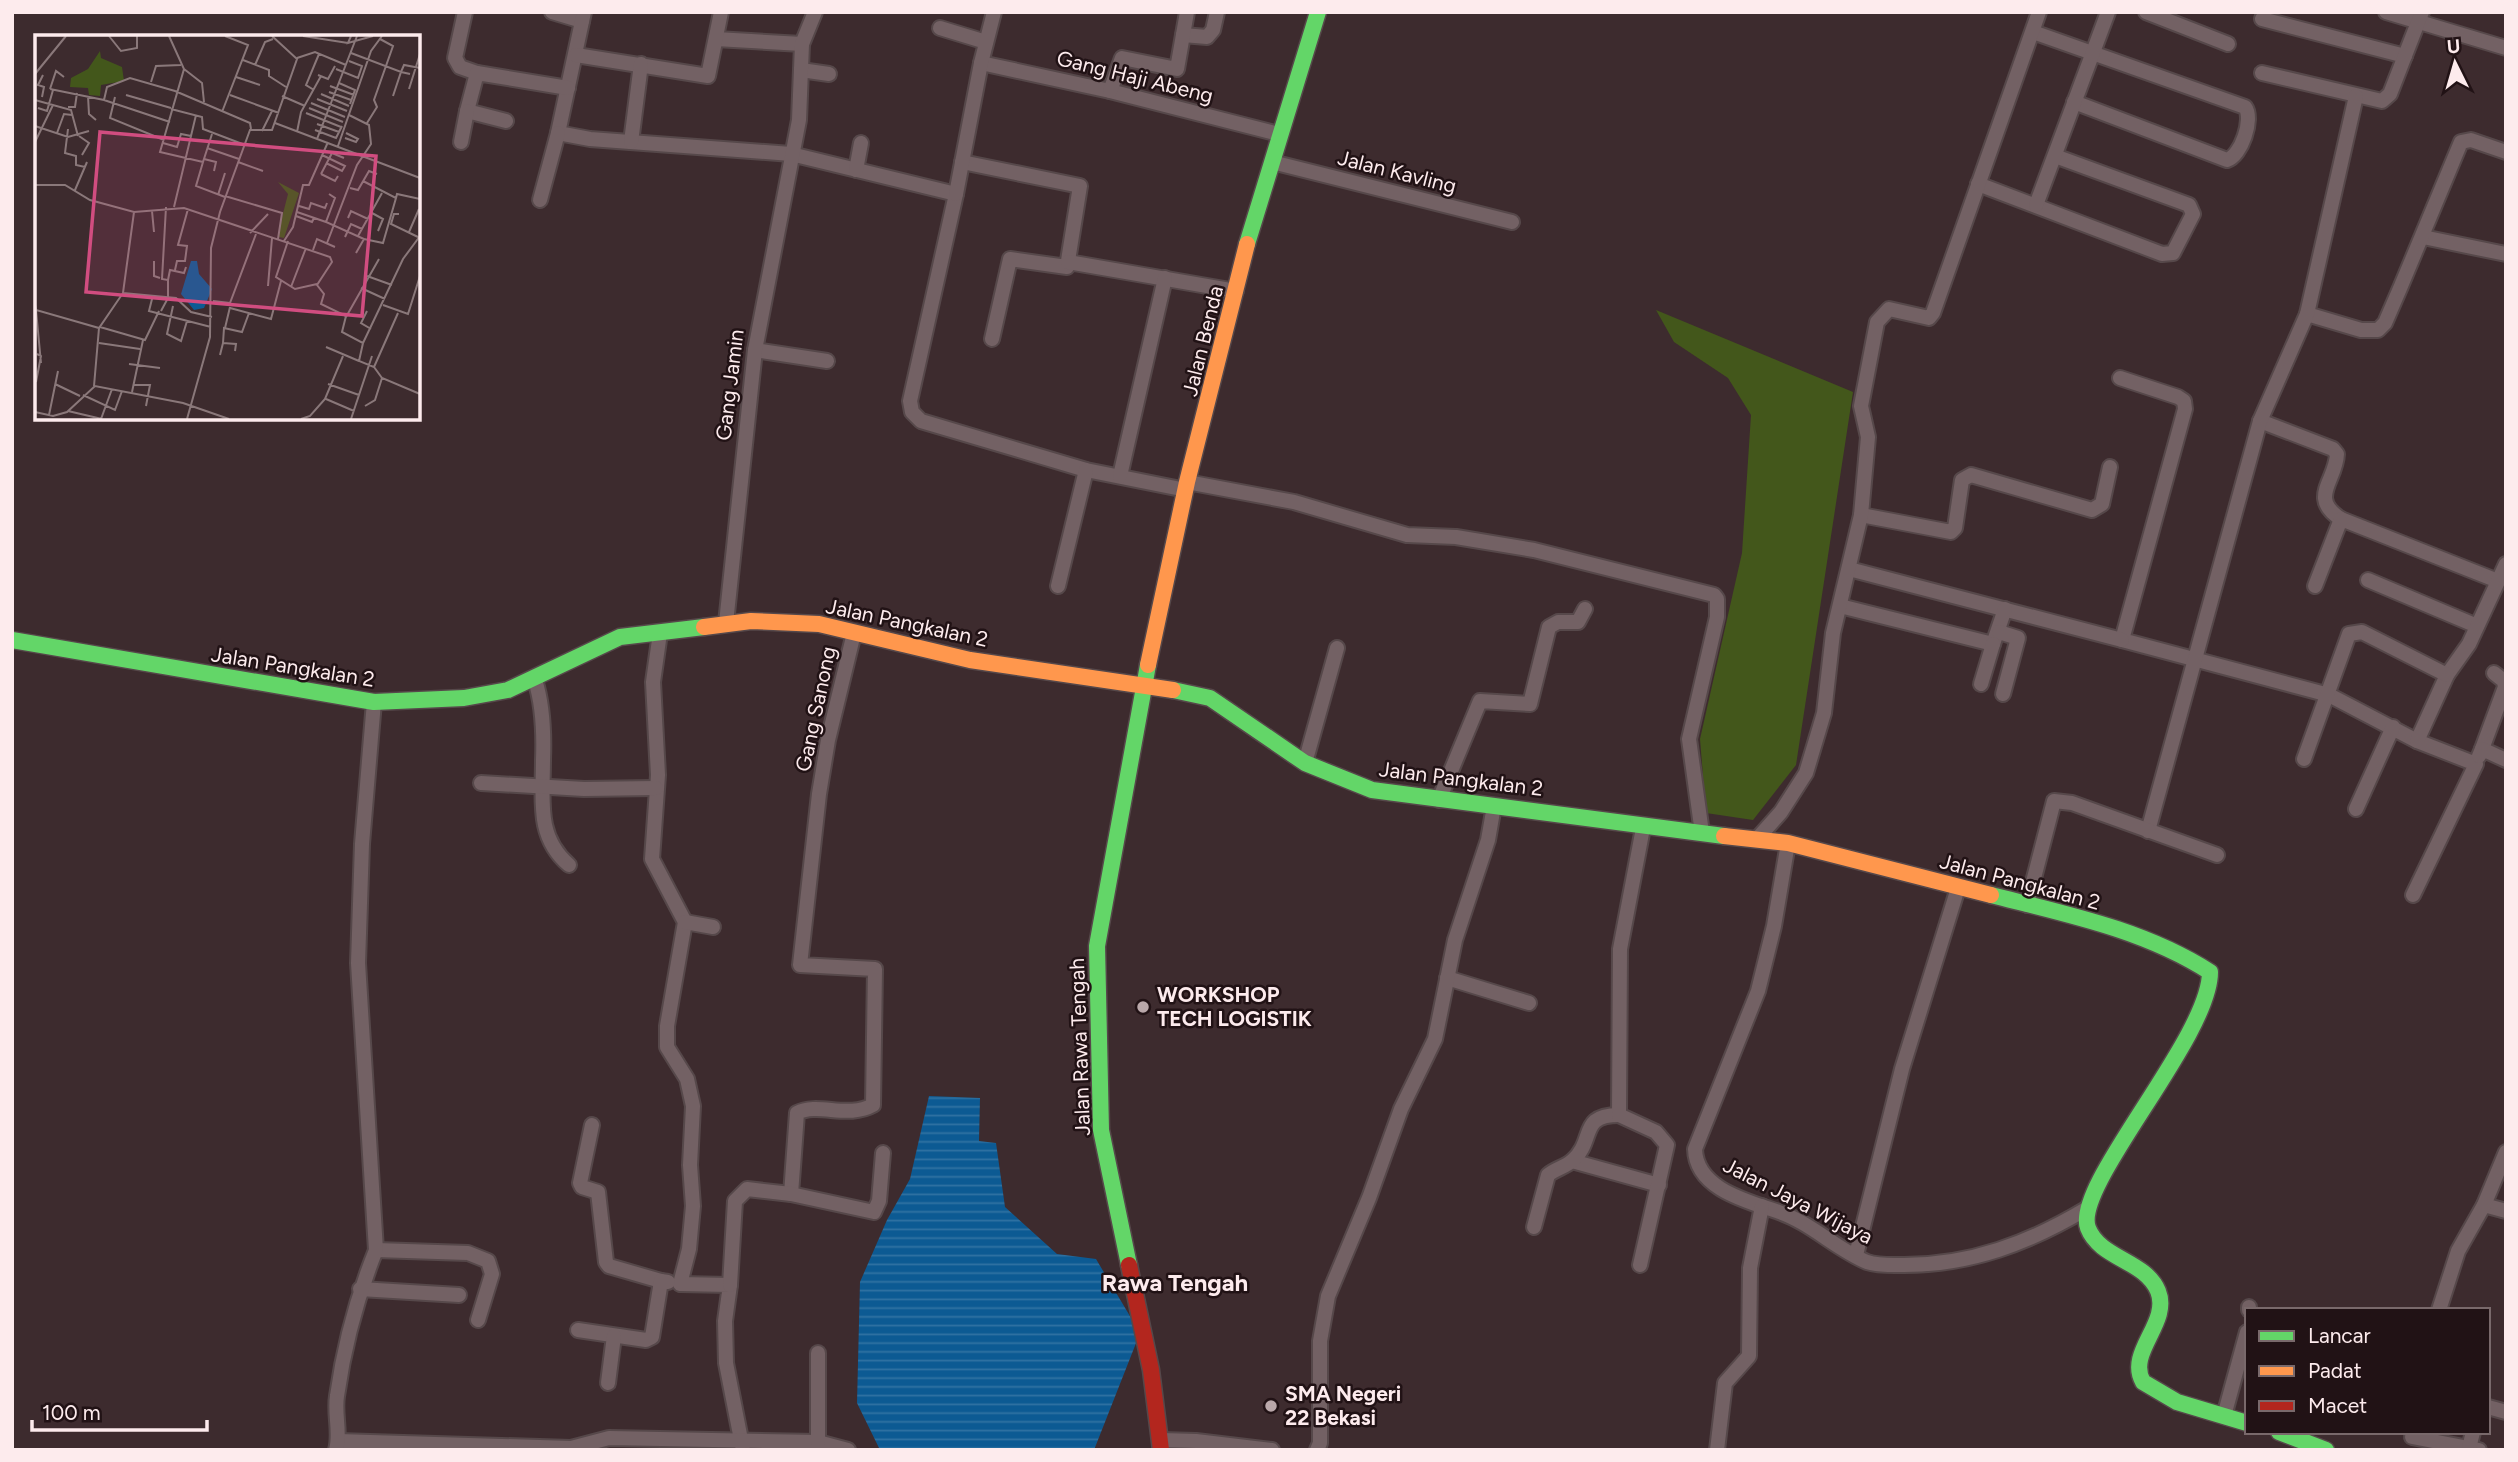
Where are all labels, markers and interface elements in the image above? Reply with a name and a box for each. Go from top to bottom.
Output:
north arrow [2420,28,2490,98]
inset map [35,35,420,420]
text: U [2446,35,2461,59]
street label: Gang Haji Abeng [1054,45,1216,108]
street label: Jalan Kavling [1335,145,1459,198]
street label: Jalan Benda [1177,283,1228,399]
street label: Gang Jamin [710,328,749,442]
street label: Jalan Pangkalan 2 [824,593,990,652]
street label: Jalan Pangkalan 2 [210,641,377,692]
street label: Gang Sanong [790,644,841,774]
street label: Jalan Pangkalan 2 [1378,756,1545,801]
street label: Jalan Pangkalan 2 [1937,848,2103,915]
street label: Jalan Rawa Tengah [1064,958,1095,1136]
place label: WORKSHOP TECH LOGISTIK [1157,982,1312,1031]
marker: WORKSHOP TECH LOGISTIK [1135,999,1151,1015]
street label: Jalan Jaya Wijaya [1719,1152,1877,1249]
district label: Rawa Tengah [1102,1268,1248,1297]
legend [2245,1308,2490,1434]
text: Lancar [2308,1323,2371,1348]
text: Padat [2308,1358,2362,1383]
place label: SMA Negeri 22 Bekasi [1285,1381,1401,1430]
scale bar [32,1388,206,1432]
text: Macet [2308,1393,2367,1418]
marker: SMA Negeri 22 Bekasi [1263,1398,1279,1414]
text: 100 m [42,1400,101,1425]

